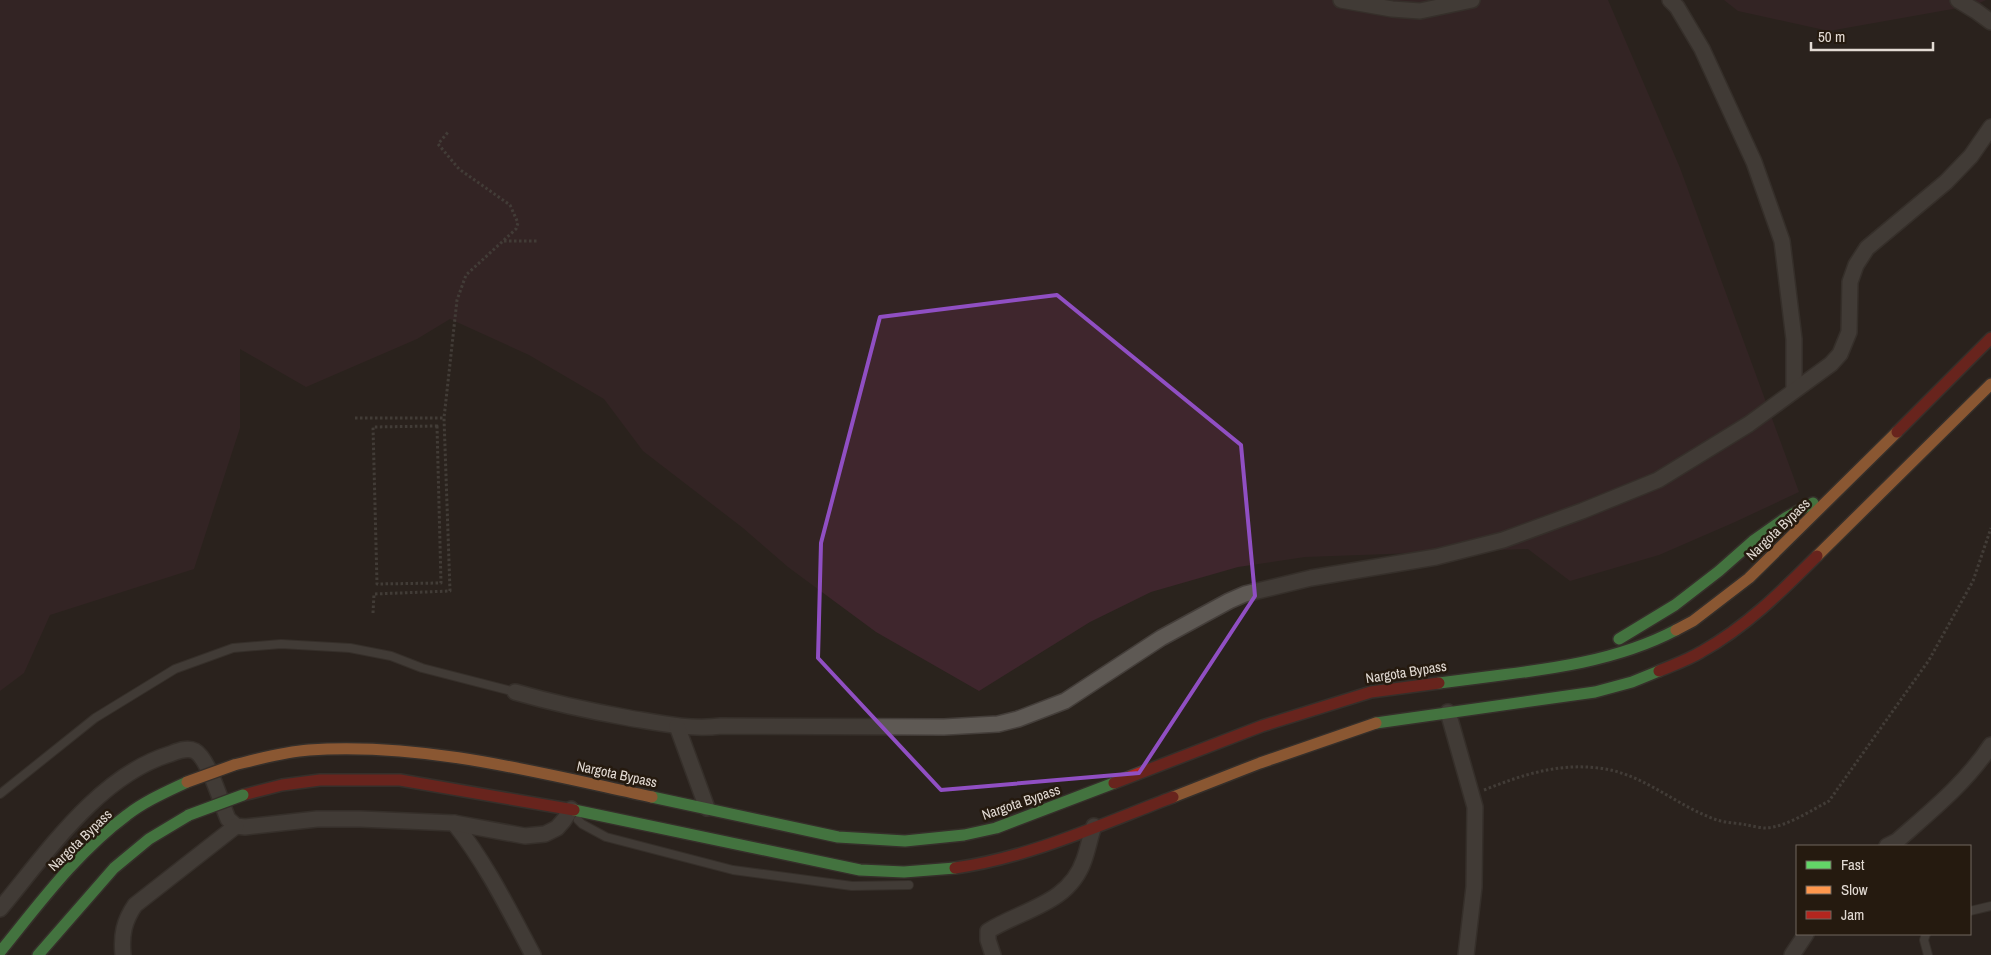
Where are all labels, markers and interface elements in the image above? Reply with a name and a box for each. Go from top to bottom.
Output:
scale bar [1811,20,1934,52]
text: 50 m [1818,26,1845,47]
street label: Nargota Bypass [1742,494,1814,564]
street label: Nargota Bypass [1364,657,1448,687]
street label: Nargota Bypass [575,757,659,791]
street label: Nargota Bypass [979,780,1063,824]
street label: Nargota Bypass [44,805,116,875]
legend [1796,845,1971,935]
text: Fast [1841,854,1865,875]
text: Slow [1841,879,1868,900]
text: Jam [1841,904,1864,925]

